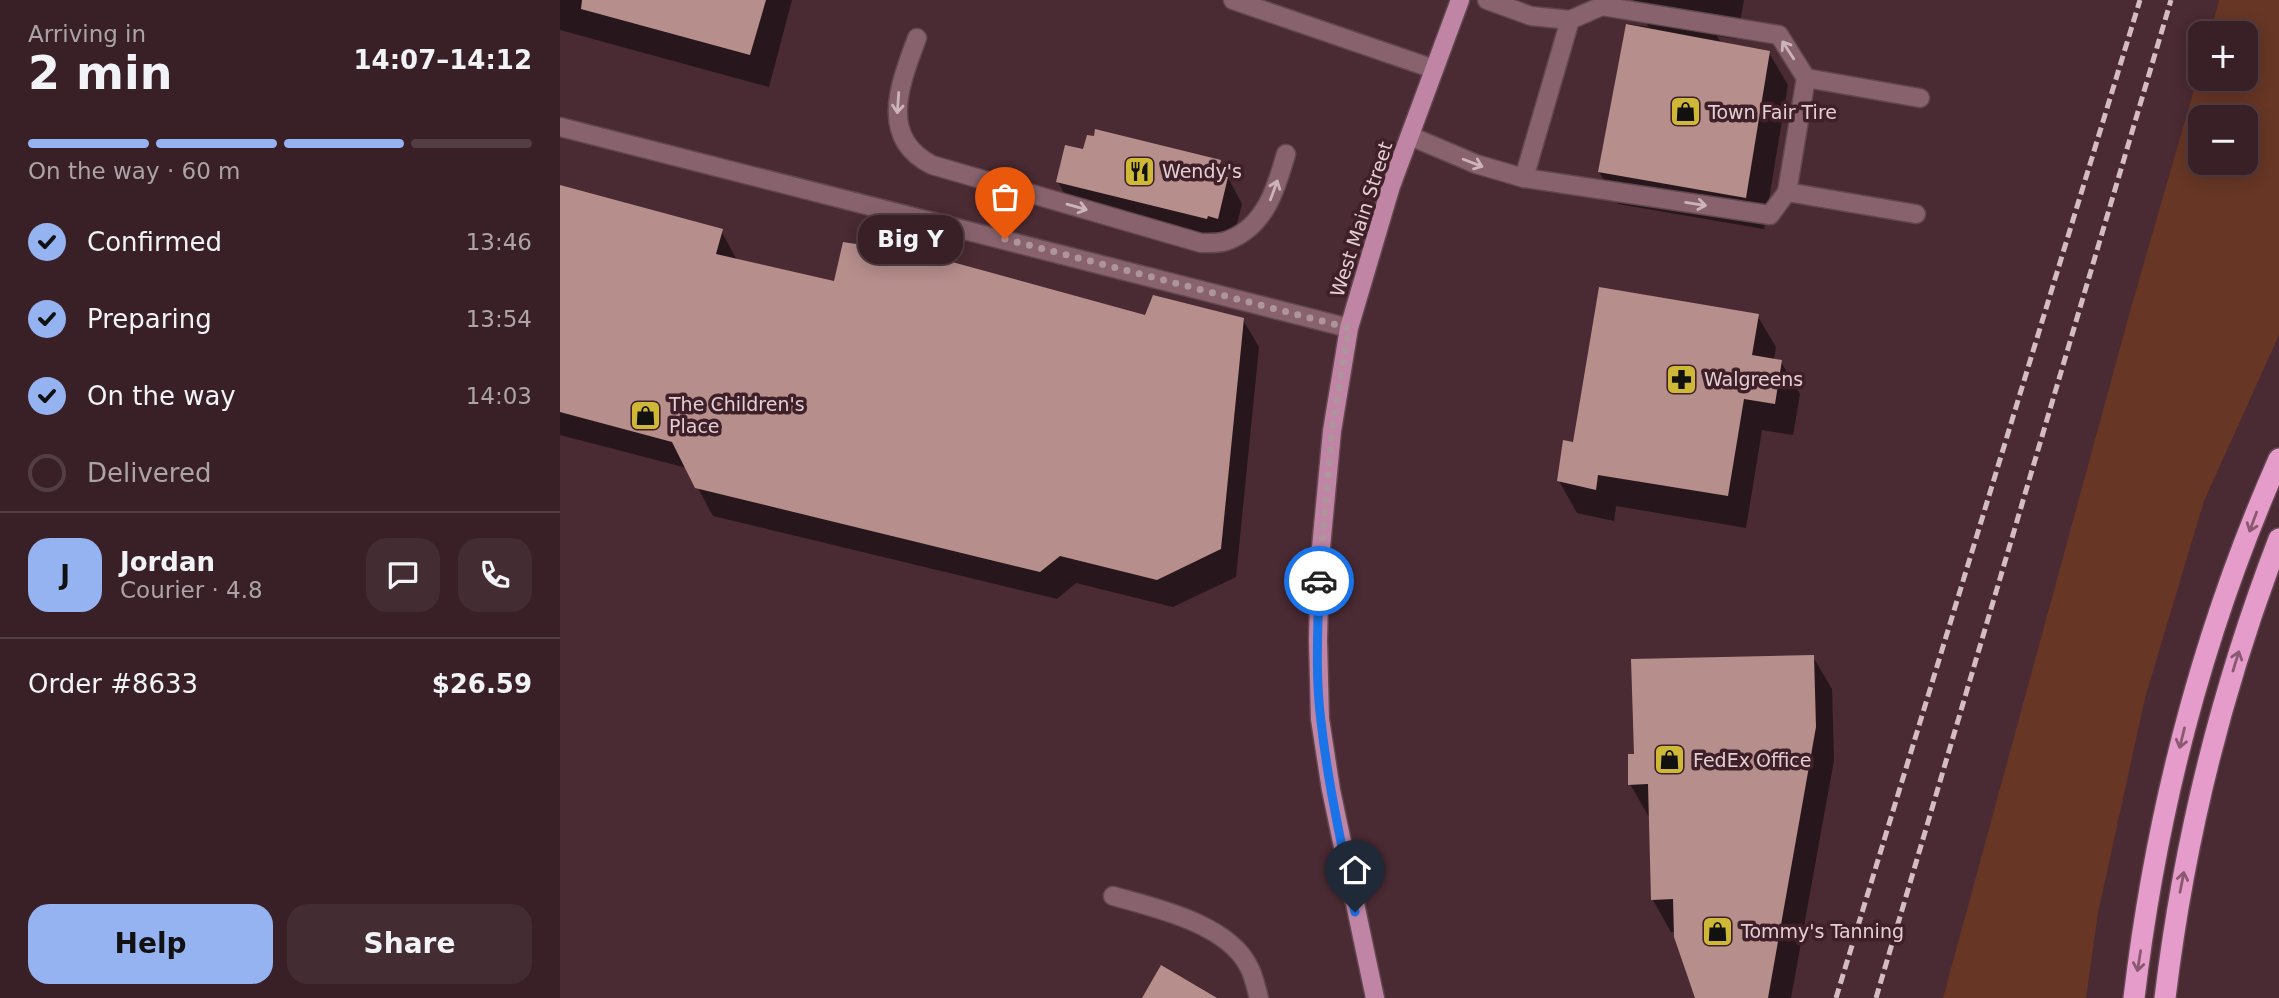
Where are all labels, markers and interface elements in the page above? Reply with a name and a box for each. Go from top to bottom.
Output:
text: Arriving in [28,21,146,47]
map controls [2188,21,2258,175]
button: + [2188,21,2258,91]
one-way arrow [1781,41,1796,60]
text: 14:07–14:12 [353,45,532,75]
text: 2 min [28,46,172,100]
one-way arrow [891,91,904,114]
shop icon: Town Fair Tire [1668,95,1702,129]
place label: Town Fair Tire [1707,101,1837,123]
button: − [2188,105,2258,175]
street label: West Main Street [1326,139,1396,299]
restaurant icon: Wendy's [1122,154,1156,188]
one-way arrow [1462,157,1484,170]
text: On the way · 60 m [28,158,240,184]
place label: Wendy's [1162,160,1242,182]
pin [975,167,1035,239]
icon: bag [986,178,1024,216]
one-way arrow [1269,180,1281,202]
one-way arrow [1684,198,1707,211]
one-way arrow [1065,201,1087,214]
callout: Big Y [858,215,963,264]
icon: check [28,223,66,261]
text: Big Y [877,226,944,252]
text: Confirmed [87,227,222,257]
text: 13:46 [466,229,532,255]
icon: check [28,300,66,338]
text: Preparing [87,304,212,334]
text: 13:54 [466,306,532,332]
pharmacy icon: Walgreens [1664,362,1698,396]
place label: Walgreens [1704,368,1803,390]
icon: check [28,377,66,415]
text: On the way [87,381,236,411]
text: 14:03 [466,383,532,409]
place label: The Children's Place [668,393,805,437]
shop icon: The Children's Place [629,398,663,432]
text: Delivered [87,458,211,488]
one-way arrow [2246,511,2258,533]
button: chat [366,538,440,612]
button: phone [458,538,532,612]
courier [1284,546,1354,616]
text: Jordan [120,547,215,577]
text: J [60,560,70,590]
icon: car [1300,562,1338,600]
text: Courier · 4.8 [120,577,263,603]
one-way arrow [2231,651,2244,673]
text: Order #8633 [28,669,198,699]
text: $26.59 [432,669,532,699]
one-way arrow [2175,726,2188,749]
shop icon: FedEx Office [1653,743,1687,777]
place label: FedEx Office [1693,749,1811,771]
pin [1325,840,1385,912]
icon: home [1336,851,1374,889]
one-way arrow [2176,871,2189,894]
button: Help [28,904,273,984]
button: Share [287,904,532,984]
shop icon: Tommy's Tanning [1701,914,1735,948]
place label: Tommy's Tanning [1740,920,1904,942]
one-way arrow [2132,950,2145,972]

